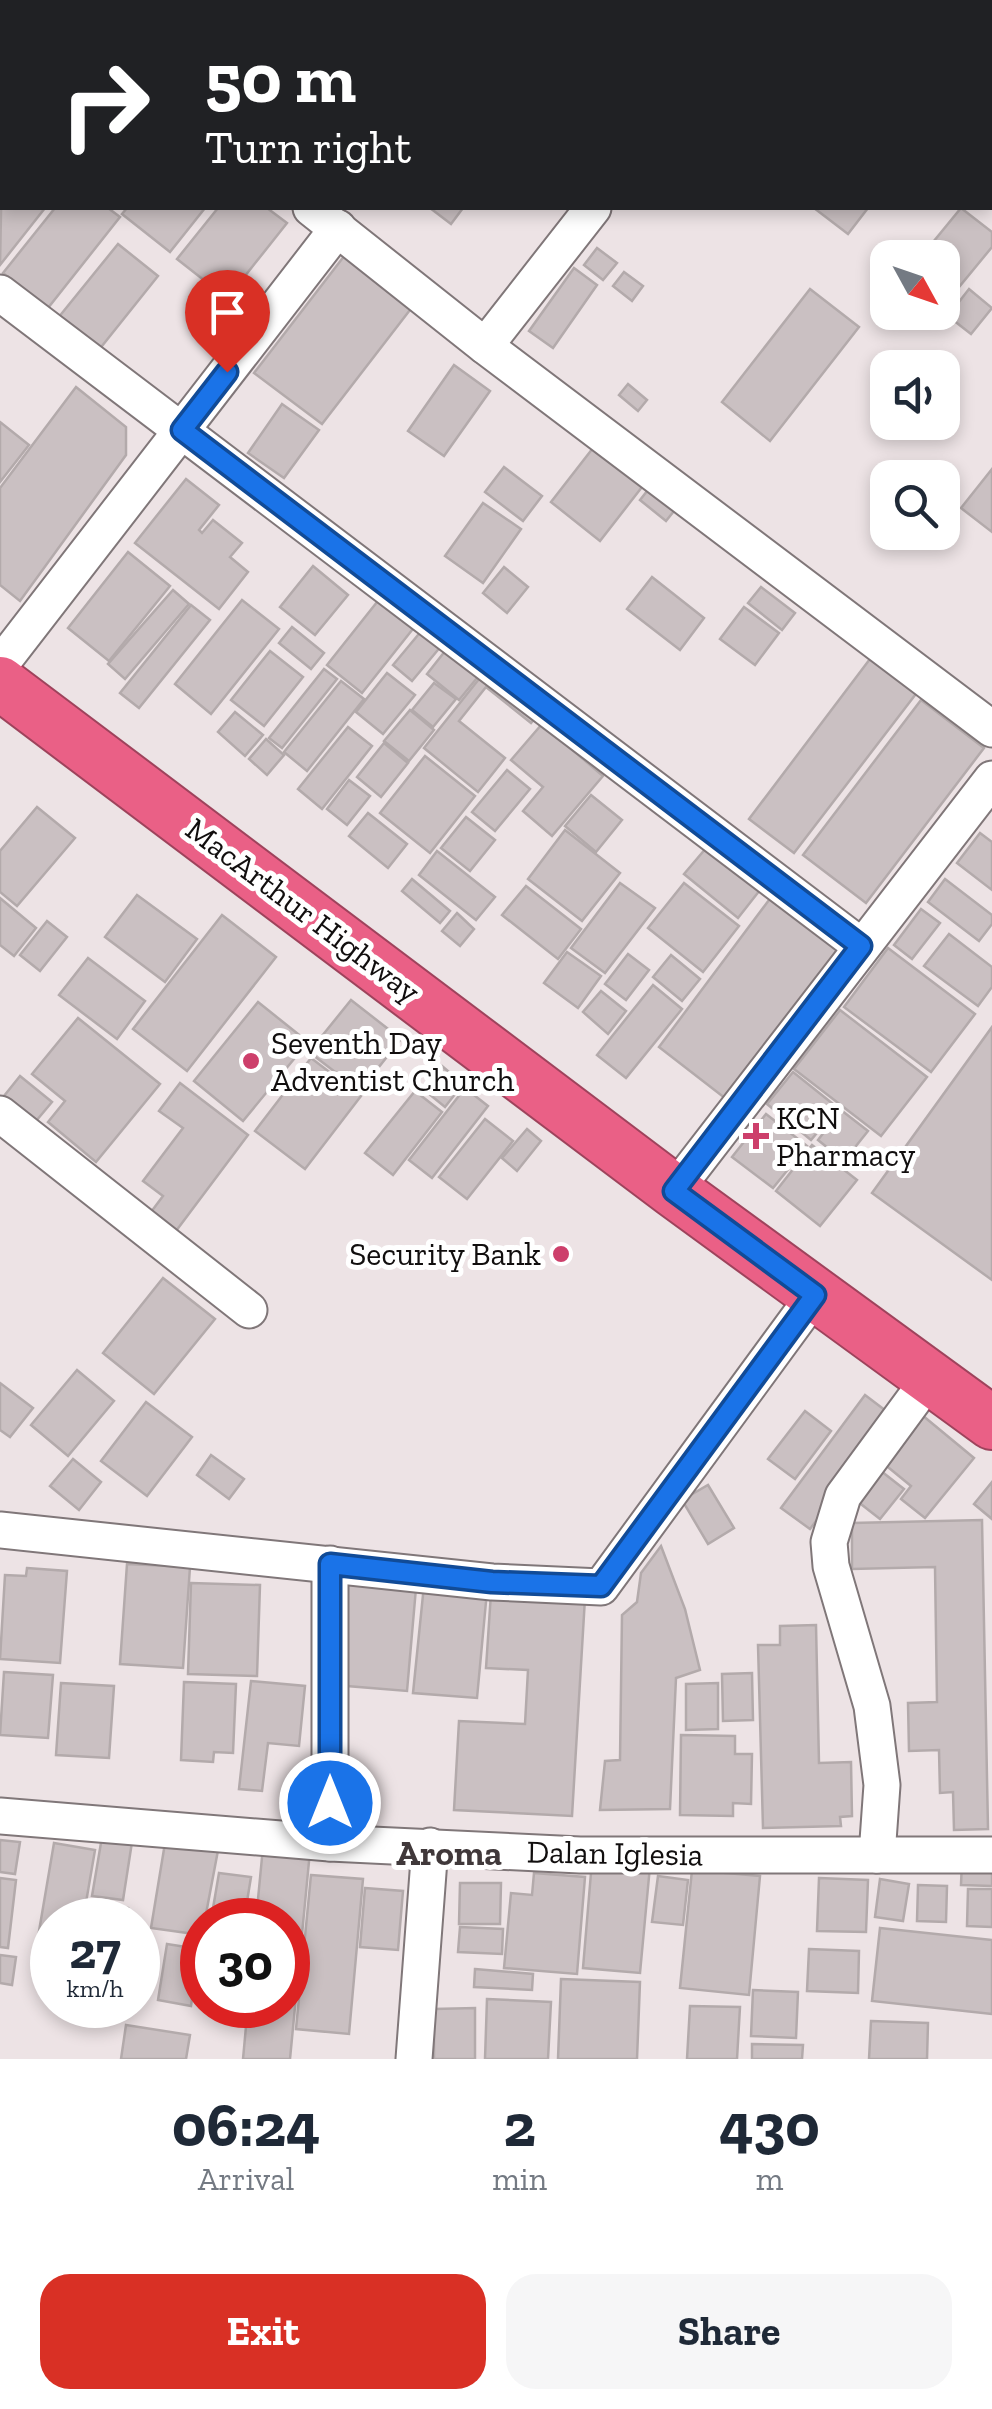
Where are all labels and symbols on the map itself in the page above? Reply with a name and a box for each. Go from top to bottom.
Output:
north arrow [870,240,960,330]
pin [185,270,270,373]
street label: MacArthur Highway [178,809,428,1011]
place label: Seventh Day Adventist Church [271,1024,514,1099]
marker: Seventh Day Adventist Church [240,1050,262,1072]
place label: KCN Pharmacy [776,1099,916,1174]
marker: KCN Pharmacy [745,1125,767,1147]
place label: Security Bank [349,1235,541,1273]
marker: Security Bank [550,1243,572,1265]
position arrow [278,1751,382,1855]
district label: Aroma [396,1832,502,1874]
street label: Dalan Iglesia [526,1832,704,1874]
speed limit sign: 30 [180,1898,310,2028]

